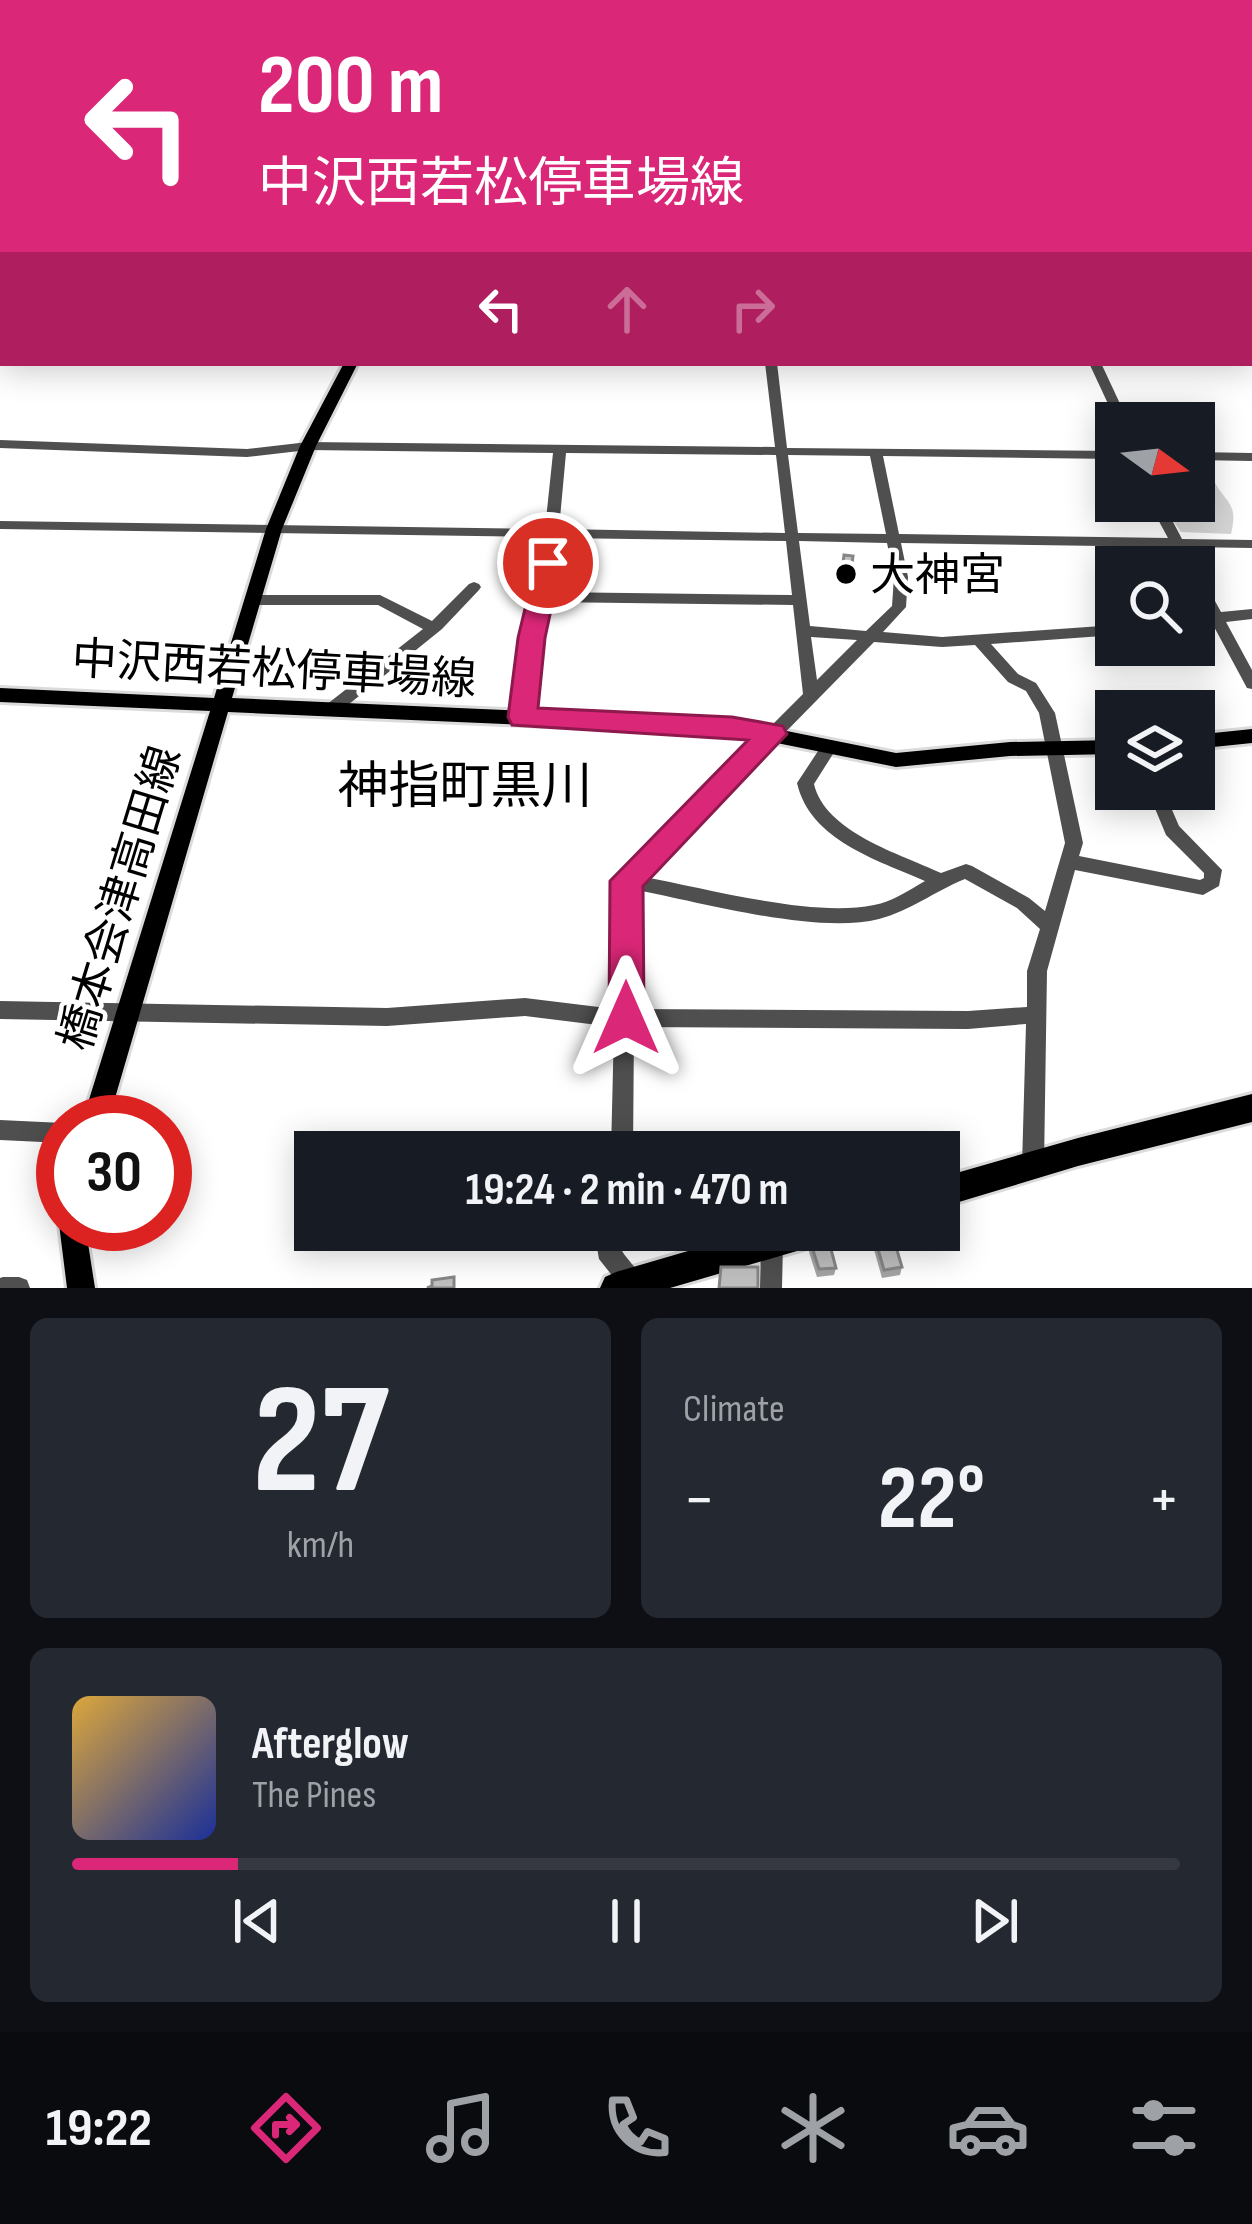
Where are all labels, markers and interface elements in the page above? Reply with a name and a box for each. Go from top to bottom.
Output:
text: 200 m [258,36,444,137]
icon: left [60,48,216,204]
text: 中沢西若松停車場線 [258,152,744,217]
icon: left [468,276,534,342]
icon: ahead [594,276,660,342]
icon: right [720,276,786,342]
north arrow [1095,402,1215,522]
map controls [1095,402,1215,810]
pin [497,512,599,614]
icon: arrive [515,530,581,596]
button: search [1095,546,1215,666]
place label: 大神宮 [870,549,1005,604]
marker: 大神宮 [833,561,859,587]
street label: 中沢西若松停車場線 [70,632,478,709]
button: layers [1095,690,1215,810]
street label: 橋本会津高田線 [49,740,194,1057]
district label: 神指町黒川 [337,757,593,818]
position arrow [563,955,689,1081]
speed limit sign: 30 [36,1095,192,1251]
text: 19:24 · 2 min · 470 m [466,1163,788,1218]
text: 27 [252,1350,389,1537]
text: Climate [683,1386,785,1433]
text: 22° [878,1446,985,1554]
text: − [683,1461,715,1540]
text: + [1148,1461,1180,1540]
text: km/h [287,1522,354,1569]
text: Afterglow [252,1717,409,1772]
text: The Pines [252,1772,376,1819]
icon: previous [224,1888,290,1954]
icon: pause [593,1888,659,1954]
icon: next [962,1888,1028,1954]
icon: directions [244,2086,328,2170]
icon: music [419,2086,503,2170]
icon: phone [595,2086,679,2170]
icon: climate [771,2086,855,2170]
icon: car [946,2086,1030,2170]
icon: filters [1122,2086,1206,2170]
text: 19:22 [46,2096,152,2161]

